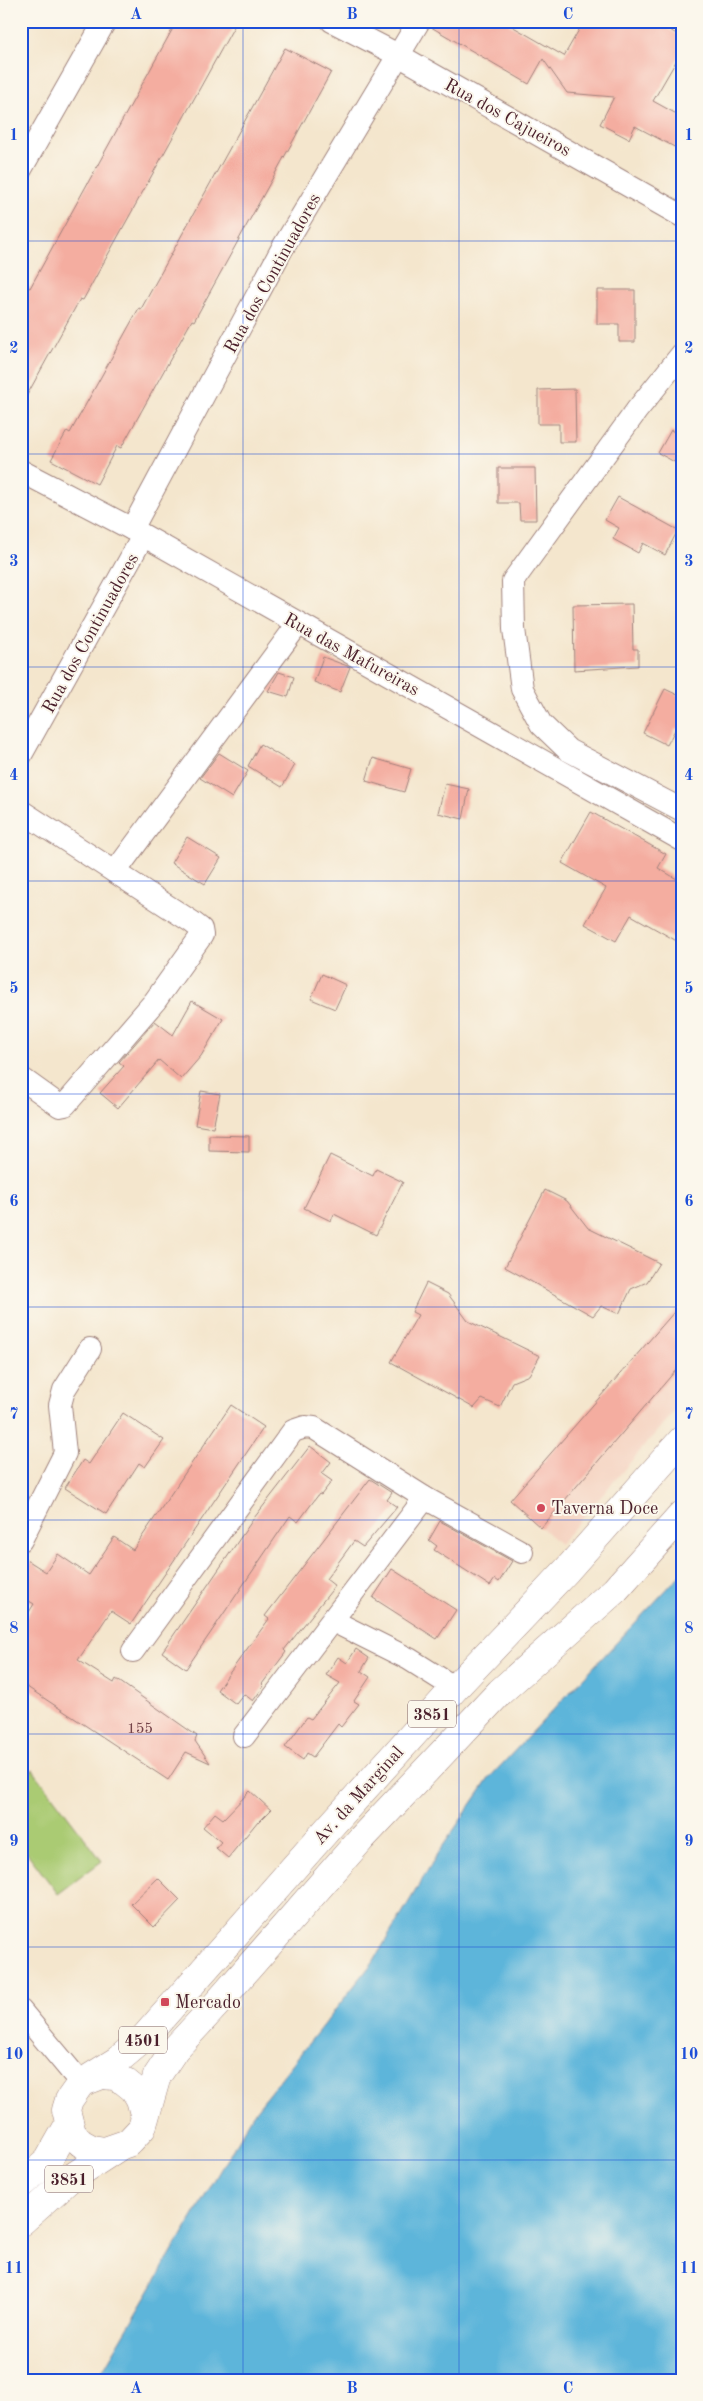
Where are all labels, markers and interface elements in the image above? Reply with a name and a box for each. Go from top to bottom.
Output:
text: A [130,7,142,23]
text: B [346,7,358,23]
text: C [563,7,573,23]
street label: Rua dos Cajueiros [441,76,574,160]
text: 1 [9,128,19,144]
text: 1 [684,128,694,144]
street label: Rua dos Continuadores [221,190,324,356]
text: 2 [9,341,19,357]
text: 2 [684,341,694,357]
street label: Rua dos Continuadores [39,550,142,716]
text: 3 [9,554,19,570]
text: 3 [684,554,694,570]
street label: Rua das Mafureiras [281,610,422,700]
text: 4 [9,768,19,784]
text: 4 [684,768,694,784]
text: 5 [9,981,19,997]
text: 5 [684,981,694,997]
text: 6 [9,1194,19,1210]
text: 6 [684,1194,694,1210]
text: 7 [9,1407,19,1423]
text: 7 [684,1407,694,1423]
place label: Taverna Doce [551,1500,658,1518]
marker: Taverna Doce [535,1502,547,1514]
text: 8 [9,1621,19,1637]
text: 8 [684,1621,694,1637]
road number: 3851 [408,1700,456,1728]
house number: 155 [127,1722,153,1737]
street label: Av. da Marginal [310,1743,407,1848]
text: 9 [9,1834,19,1850]
text: 9 [684,1834,694,1850]
place label: Mercado [175,1994,241,2012]
marker: Mercado [159,1996,171,2008]
road number: 4501 [119,2026,167,2054]
text: 10 [5,2047,23,2063]
text: 10 [680,2047,698,2063]
road number: 3851 [45,2166,93,2192]
text: 11 [5,2261,23,2277]
text: 11 [680,2261,698,2277]
text: A [130,2381,142,2397]
text: B [346,2381,358,2397]
text: C [563,2381,573,2397]

